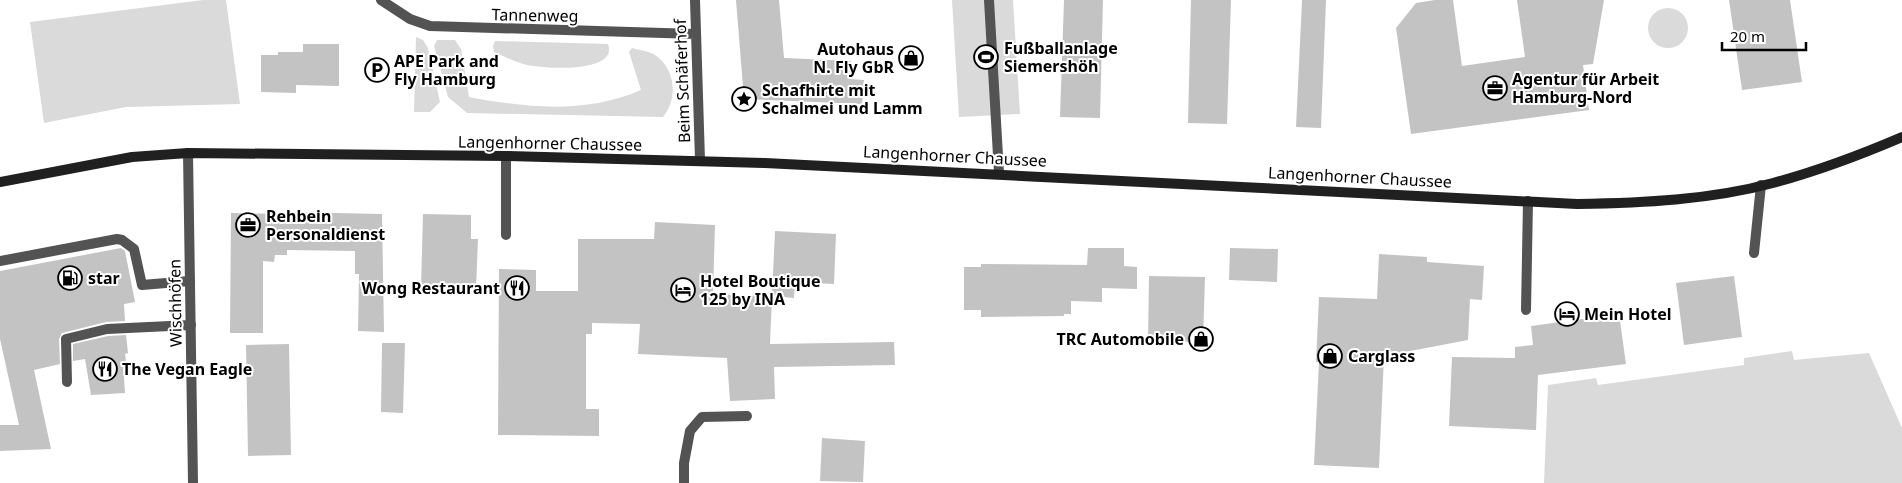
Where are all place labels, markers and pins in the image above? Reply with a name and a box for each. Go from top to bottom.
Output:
place label: Fußballanlage Siemershöh [1004,37,1118,77]
place label: Autohaus N. Fly GbR [813,38,894,78]
sports icon: Fußballanlage Siemershöh [973,44,999,70]
shop icon: Autohaus N. Fly GbR [898,45,924,71]
place label: APE Park and Fly Hamburg [394,50,499,90]
parking icon: APE Park and Fly Hamburg [364,57,390,83]
place label: Agentur für Arbeit Hamburg-Nord [1512,68,1659,108]
office icon: Agentur für Arbeit Hamburg-Nord [1482,75,1508,101]
place label: Schafhirte mit Schalmei und Lamm [762,79,923,119]
place icon: Schafhirte mit Schalmei und Lamm [731,86,757,112]
place label: Rehbein Personaldienst [266,205,385,245]
office icon: Rehbein Personaldienst [235,212,261,238]
fuel station icon: star [57,265,83,291]
place label: star [88,267,120,289]
place label: Hotel Boutique 125 by INA [700,270,821,310]
restaurant icon: Wong Restaurant [504,275,530,301]
place label: Wong Restaurant [361,277,500,299]
hotel icon: Hotel Boutique 125 by INA [670,277,696,303]
hotel icon: Mein Hotel [1554,301,1580,327]
place label: Mein Hotel [1584,303,1672,325]
shop icon: TRC Automobile [1188,326,1214,352]
place label: TRC Automobile [1057,328,1184,350]
shop icon: Carglass [1317,343,1343,369]
place label: Carglass [1348,345,1415,367]
restaurant icon: The Vegan Eagle [92,356,118,382]
place label: The Vegan Eagle [122,358,252,380]

